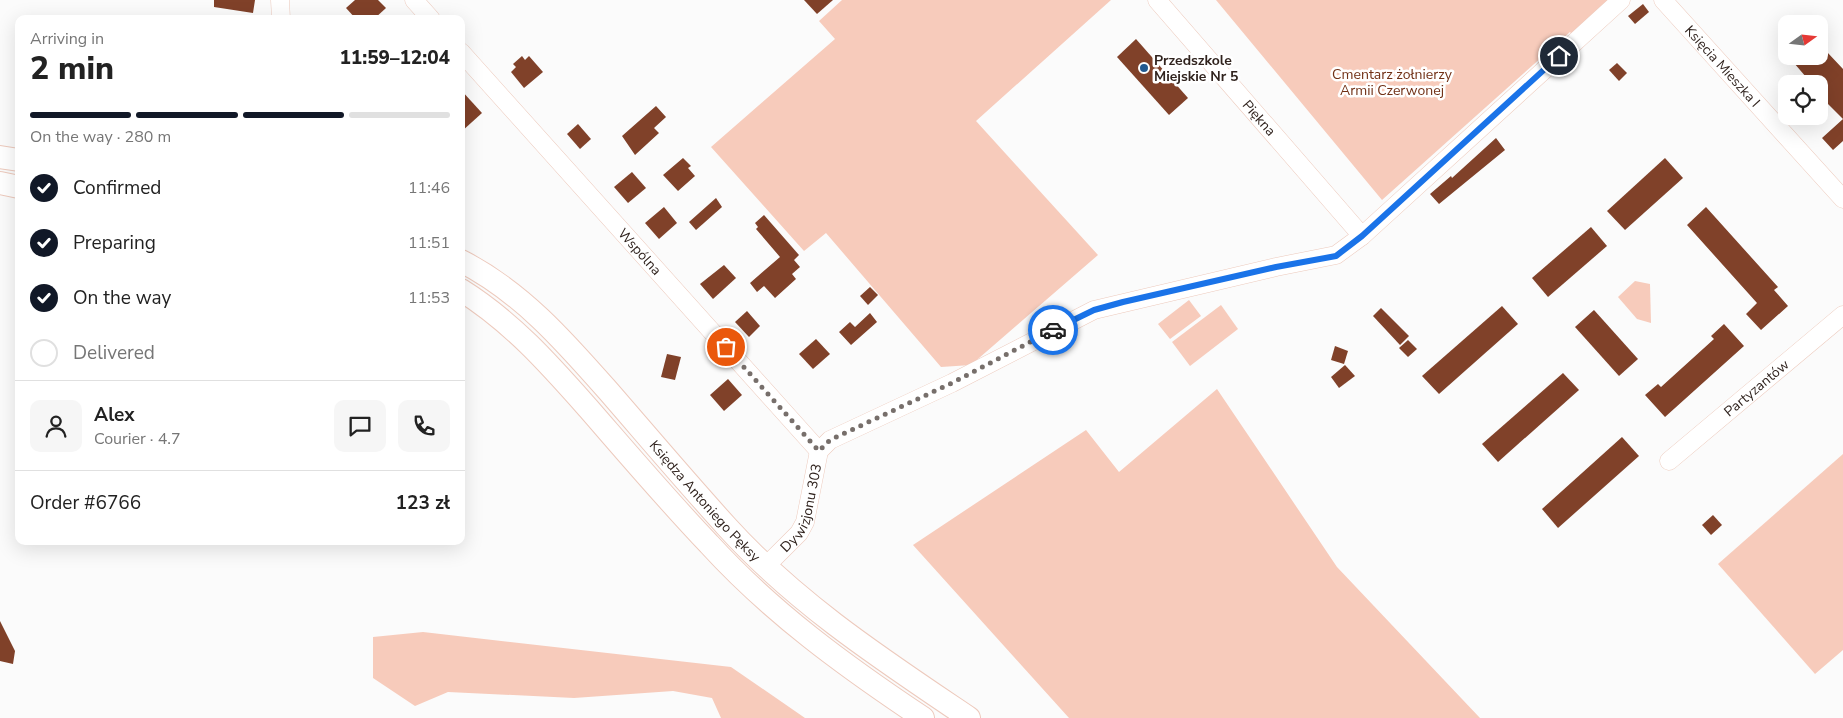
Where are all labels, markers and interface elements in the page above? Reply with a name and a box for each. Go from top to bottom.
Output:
north arrow [1778,15,1828,65]
map controls [1778,15,1828,125]
street label: Księcia Mieszka I [1681,21,1765,111]
text: Arriving in [30,28,104,50]
pin [1538,35,1580,77]
icon: home [1545,42,1573,70]
text: 11:59–12:04 [339,45,450,71]
text: 2 min [30,47,114,90]
place label: Przedszkole Miejskie Nr 5 [1154,51,1238,86]
marker: Przedszkole Miejskie Nr 5 [1138,62,1150,74]
park label: Cmentarz żołnierzy Armii Czerwonej [1332,65,1453,100]
button: locate [1778,75,1828,125]
street label: Piękna [1238,96,1280,140]
text: On the way · 280 m [30,126,171,148]
icon: check [30,174,58,202]
text: Confirmed [73,175,161,201]
text: 11:46 [408,177,450,199]
street label: Wspólna [614,224,666,279]
icon: check [30,229,58,257]
text: Preparing [73,230,156,256]
text: 11:51 [408,232,450,254]
icon: check [30,284,58,312]
text: On the way [73,285,171,311]
text: 11:53 [408,287,450,309]
courier [1028,305,1078,355]
icon: car [1039,316,1067,344]
pin [705,326,747,368]
icon: bag [712,333,740,361]
text: Delivered [73,340,155,366]
street label: Partyzantów [1720,355,1793,421]
button: person [30,400,82,452]
button: chat [334,400,386,452]
button: phone [398,400,450,452]
text: Alex [94,402,135,428]
text: Courier · 4.7 [94,428,180,450]
street label: Księdza Antoniego Pęksy [645,436,765,566]
street label: Dywizjonu 303 [776,462,826,556]
text: Order #6766 [30,490,141,516]
text: 123 zł [396,490,450,516]

